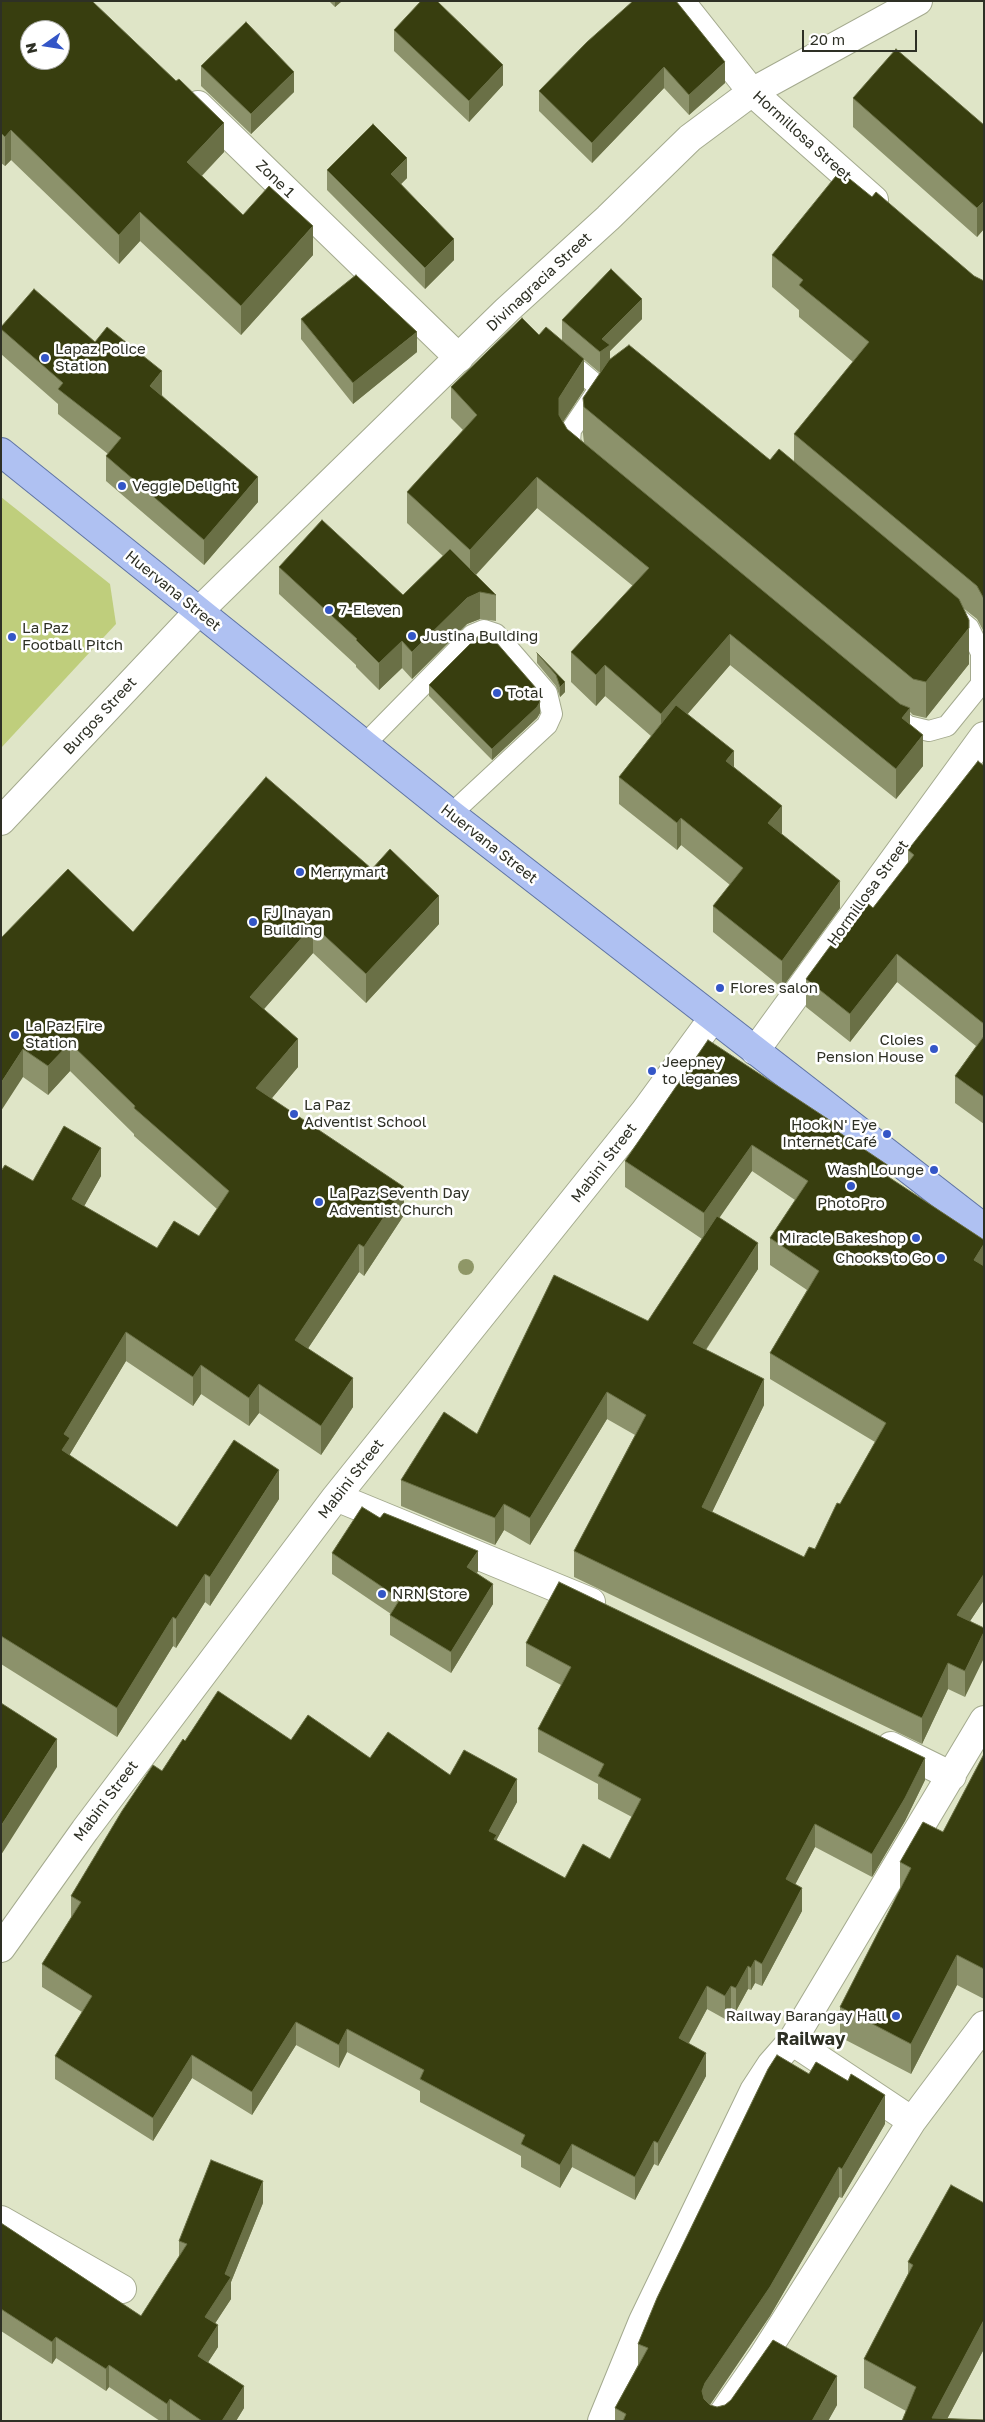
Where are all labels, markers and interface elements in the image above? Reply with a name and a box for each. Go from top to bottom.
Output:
north arrow [20,20,70,70]
scale bar [805,20,920,52]
text: 20 m [810,30,845,48]
text: N [21,41,40,55]
street label: Hormillosa Street [749,87,855,185]
street label: Zone 1 [252,156,298,202]
street label: Divinagracia Street [483,229,595,335]
place label: Lapaz Police Station [55,340,146,375]
marker: Lapaz Police Station [39,352,51,364]
place label: Veggie Delight [132,477,237,495]
marker: Veggie Delight [116,480,128,492]
street label: Huervana Street [122,547,224,635]
place label: 7-Eleven [339,601,401,619]
marker: 7-Eleven [323,604,335,616]
place label: La Paz Football Pitch [22,619,123,654]
place label: Justina Building [422,627,538,645]
marker: Justina Building [406,630,418,642]
marker: La Paz Football Pitch [6,631,18,643]
street label: Burgos Street [60,674,140,758]
place label: Total [507,684,543,702]
marker: Total [491,687,503,699]
street label: Huervana Street [437,801,541,887]
street label: Hormillosa Street [824,837,912,949]
place label: Merrymart [310,863,386,881]
marker: Merrymart [294,866,306,878]
place label: FJ Inayan Building [263,904,331,939]
marker: FJ Inayan Building [247,916,259,928]
place label: Flores salon [730,979,818,997]
marker: Flores salon [714,982,726,994]
place label: La Paz Fire Station [25,1017,103,1052]
marker: La Paz Fire Station [9,1029,21,1041]
place label: Cloies Pension House [816,1031,924,1066]
marker: Cloies Pension House [928,1043,940,1055]
place label: Jeepney to leganes [662,1053,738,1088]
marker: Jeepney to leganes [646,1065,658,1077]
place label: La Paz Adventist School [304,1096,427,1131]
marker: La Paz Adventist School [288,1108,300,1120]
place label: Hook N' Eye Internet Café [782,1116,877,1151]
street label: Mabini Street [567,1120,641,1206]
marker: Hook N' Eye Internet Café [881,1128,893,1140]
place label: Wash Lounge [827,1161,924,1179]
marker: Wash Lounge [928,1164,940,1176]
marker: PhotoPro [845,1180,857,1192]
place label: La Paz Seventh Day Adventist Church [329,1184,469,1219]
place label: PhotoPro [817,1194,885,1212]
marker: La Paz Seventh Day Adventist Church [313,1196,325,1208]
place label: Miracle Bakeshop [779,1229,906,1247]
marker: Miracle Bakeshop [910,1232,922,1244]
place label: Chooks to Go [835,1249,931,1267]
marker: Chooks to Go [935,1252,947,1264]
street label: Mabini Street [314,1436,388,1522]
place label: NRN Store [392,1585,467,1603]
marker: NRN Store [376,1588,388,1600]
street label: Mabini Street [70,1757,142,1845]
place label: Railway Barangay Hall [726,2007,886,2025]
marker: Railway Barangay Hall [890,2010,902,2022]
district label: Railway [777,2028,845,2050]

